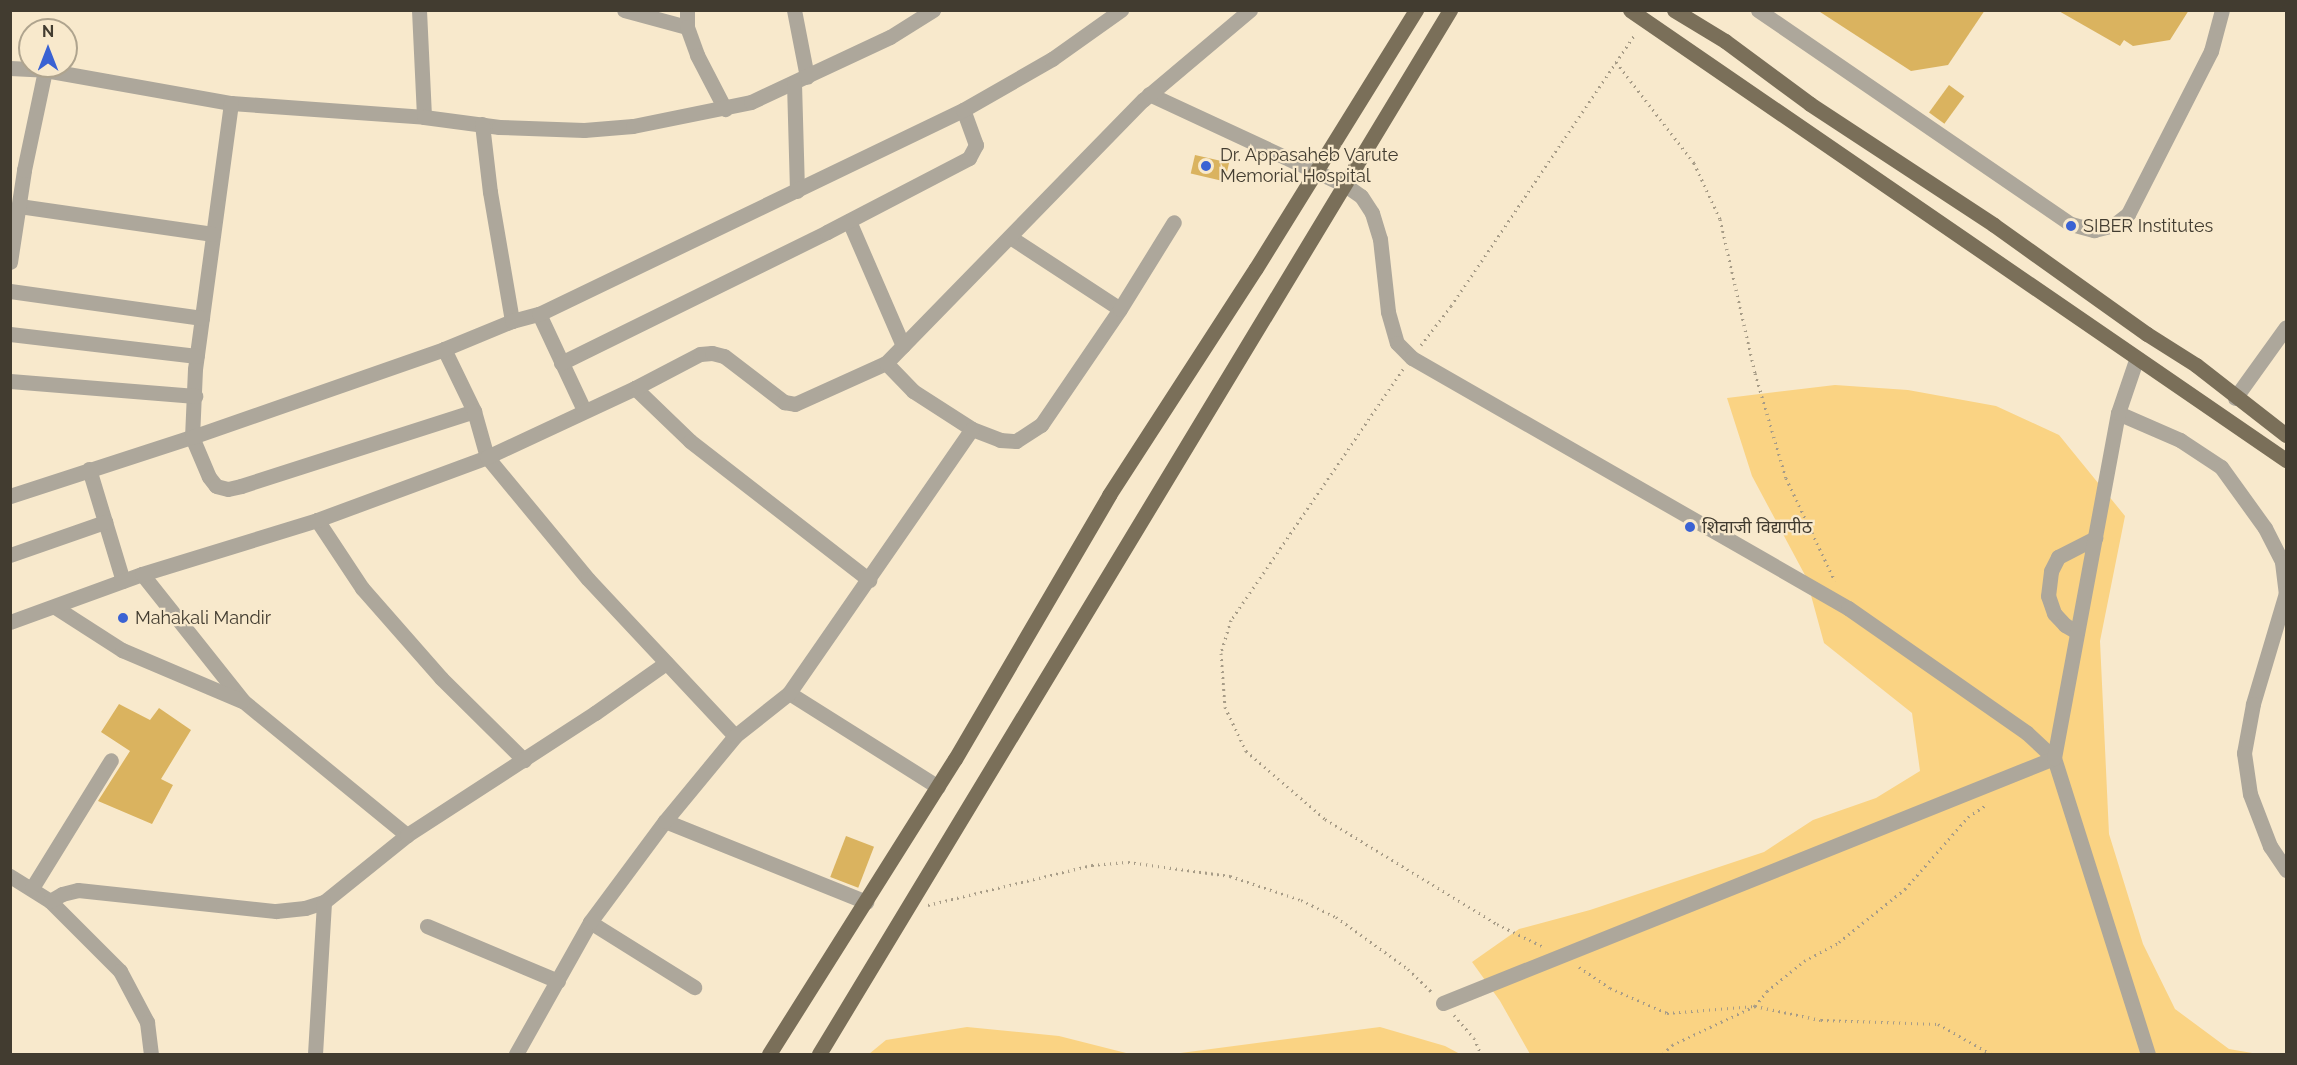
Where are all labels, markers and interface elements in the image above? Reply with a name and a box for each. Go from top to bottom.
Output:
north arrow [18,18,78,78]
text: N [42,22,54,41]
place label: Dr. Appasaheb Varute Memorial Hospital [1220,145,1399,188]
marker: Dr. Appasaheb Varute Memorial Hospital [1197,157,1215,175]
place label: SIBER Institutes [2083,215,2213,237]
marker: SIBER Institutes [2064,219,2078,233]
place label: शिवाजी विद्यापीठ [1702,516,1812,538]
marker: शिवाजी विद्यापीठ [1683,520,1697,534]
place label: Mahakali Mandir [135,607,271,629]
marker: Mahakali Mandir [116,611,130,625]

